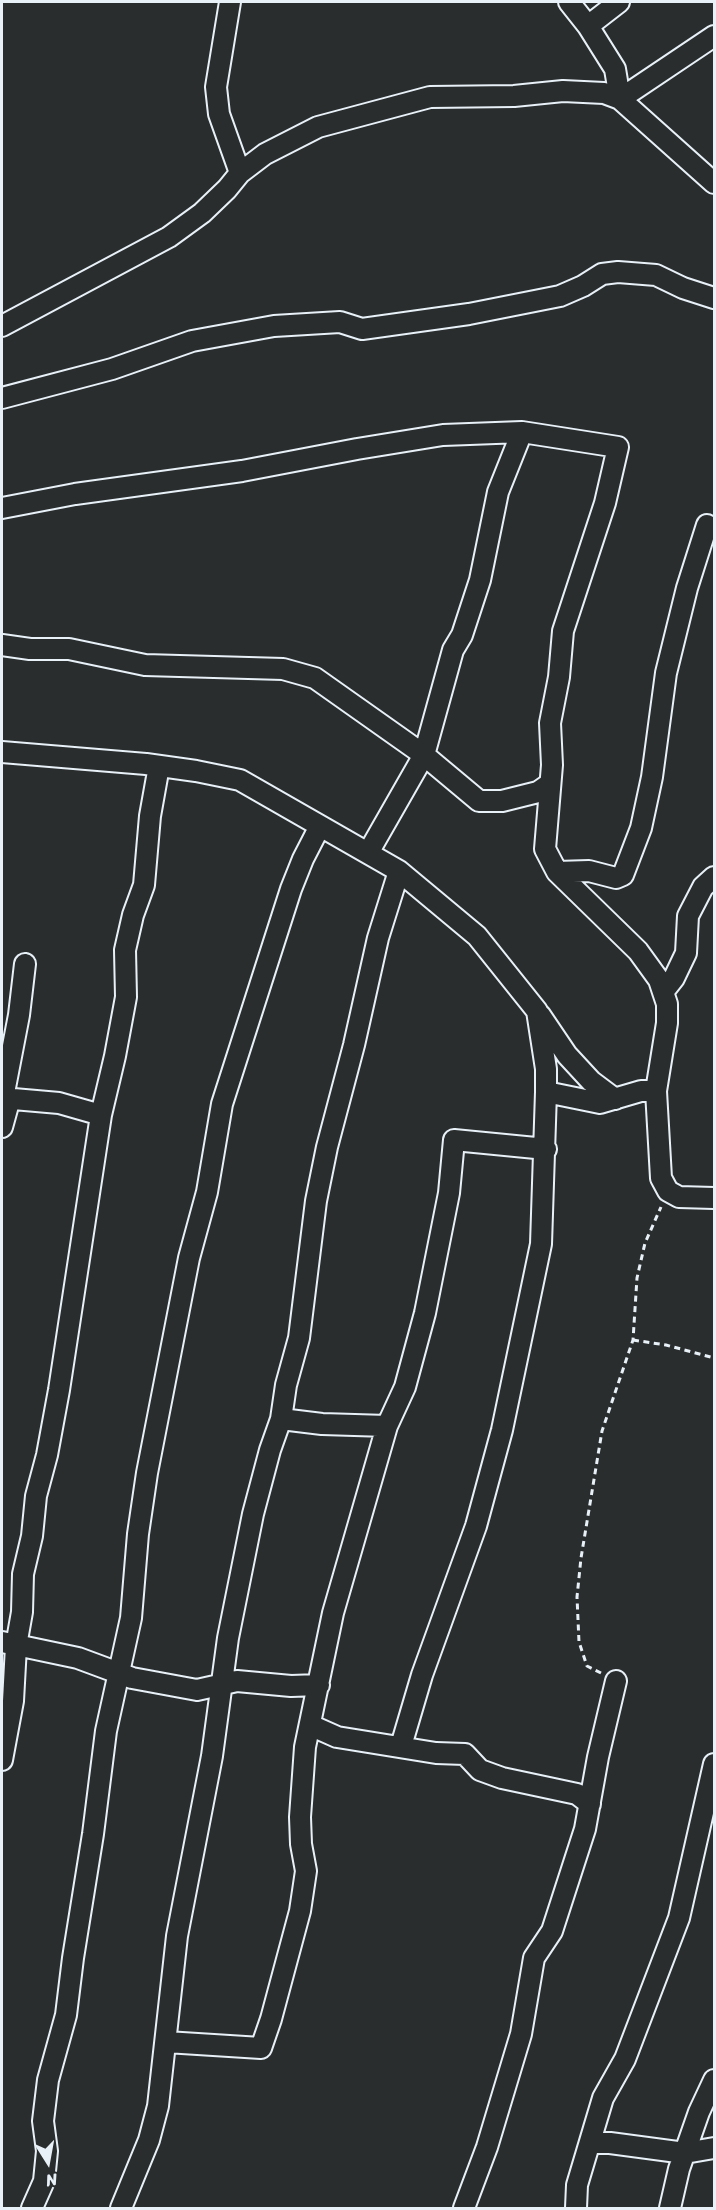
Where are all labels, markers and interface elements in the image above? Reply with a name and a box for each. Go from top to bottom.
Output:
north arrow [18,2132,78,2192]
text: N [43,2165,60,2195]

